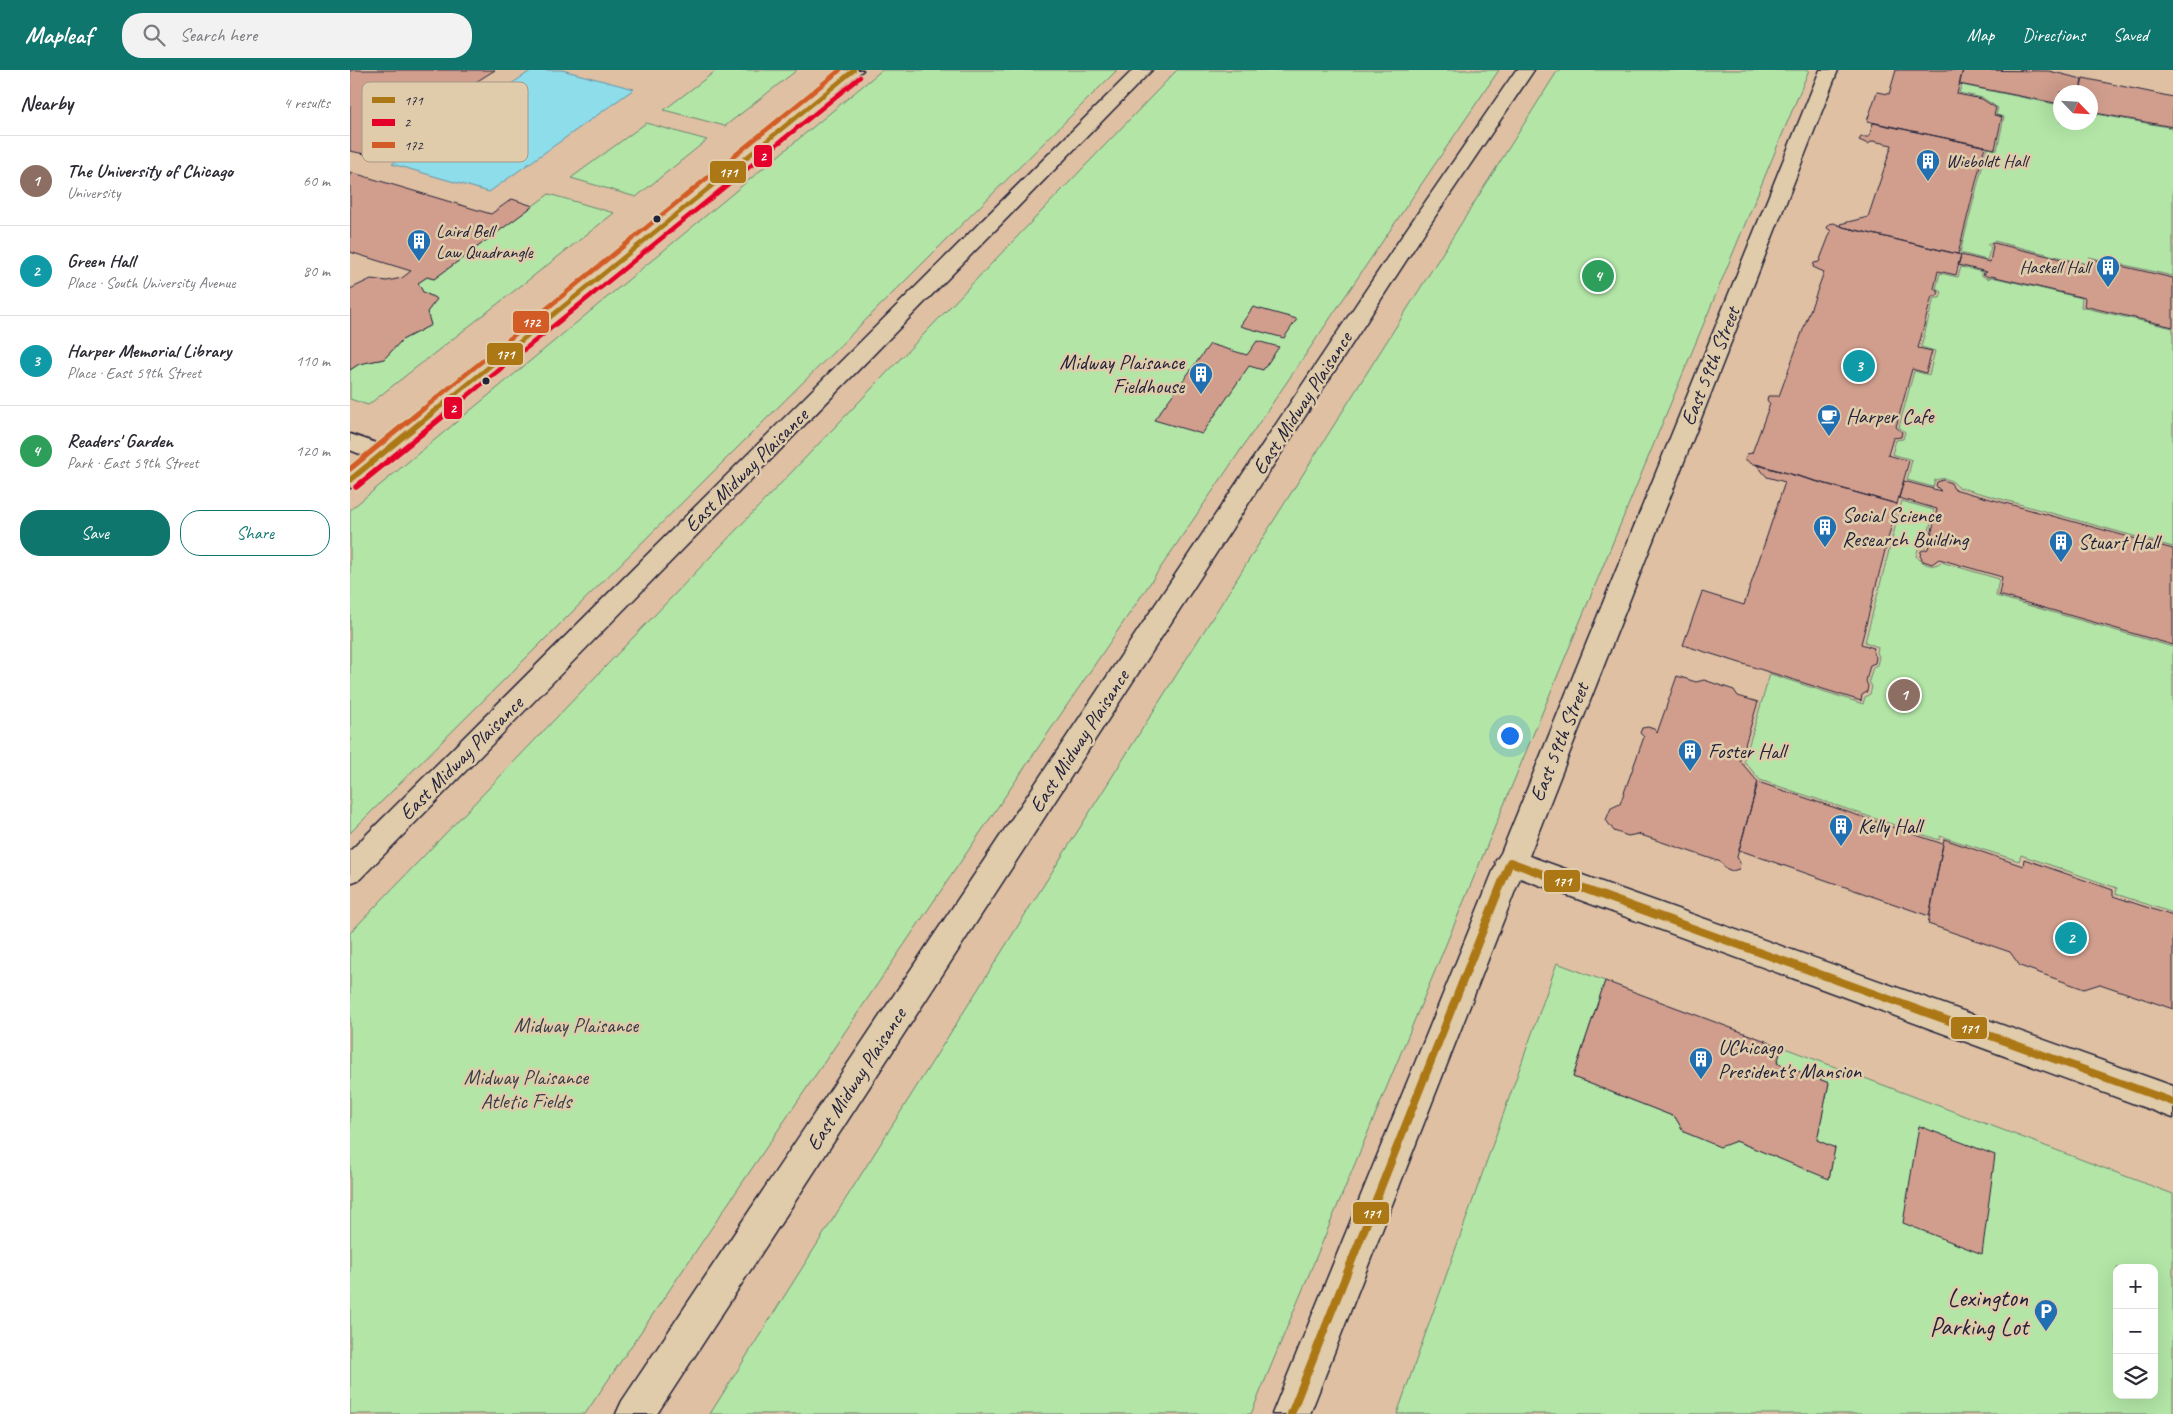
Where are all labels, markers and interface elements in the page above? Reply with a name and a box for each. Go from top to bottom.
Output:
search box [122,13,472,58]
text: Mapleaf [25,20,92,50]
icon: search [140,21,168,49]
text: Search here [180,23,257,47]
text: Map [1967,24,1994,46]
text: Directions [2022,24,2085,46]
text: Saved [2113,24,2148,46]
legend [362,82,528,162]
north arrow [2053,85,2098,130]
text: Nearby [20,90,73,116]
text: 171 [404,92,424,109]
text: 4 results [283,93,330,113]
text: 2 [404,114,412,131]
text: 172 [404,137,425,154]
line badge: 2 [753,144,773,168]
text: 2 [760,148,768,165]
building icon: Wieboldt Hall [1915,148,1941,182]
place label: Wieboldt Hall [1946,150,2030,172]
text: The University of Chicago [67,159,233,183]
line badge: 171 [709,160,747,184]
text: 171 [719,164,739,181]
text: 1 [32,171,40,191]
text: 60 m [303,171,330,191]
text: University [67,183,120,203]
unlabelled marker [652,214,662,224]
place label: Laird Bell Law Quadrangle [436,220,534,263]
building icon: Laird Bell Law Quadrangle [406,228,432,262]
text: Green Hall [67,249,135,273]
building icon: Haskell Hall [2095,254,2121,288]
place label: Haskell Hall [2019,256,2093,278]
pin: 4 [1582,257,1614,295]
text: 2 [32,261,40,281]
text: 80 m [303,261,330,281]
text: Place · South University Avenue [67,273,235,293]
street label: East 59th Street [1674,301,1746,429]
line badge: 172 [512,310,550,334]
text: 172 [522,314,542,331]
street label: East Midway Plaisance [1246,325,1359,479]
text: Harper Memorial Library [67,339,231,363]
line badge: 171 [486,342,524,366]
text: 171 [496,346,516,363]
pin: 3 [1843,347,1875,385]
place label: Midway Plaisance Fieldhouse [1060,349,1185,399]
text: 3 [32,351,40,371]
text: 110 m [296,351,330,371]
building icon: Midway Plaisance Fieldhouse [1188,361,1214,395]
text: Place · East 59th Street [67,363,201,383]
unlabelled marker [481,376,491,386]
line badge: 2 [443,396,463,420]
text: 2 [450,400,458,417]
street label: East Midway Plaisance [679,401,815,537]
cafe icon: Harper Cafe [1816,403,1842,437]
place label: Harper Cafe [1846,403,1936,429]
text: Readers' Garden [67,429,173,453]
text: 4 [32,441,40,461]
text: 120 m [296,441,330,461]
text: Park · East 59th Street [67,453,199,473]
place label: Social Science Research Building [1842,502,1970,552]
button: Save [20,510,170,556]
button: Share [180,510,330,556]
building icon: Social Science Research Building [1812,514,1838,548]
building icon: Stuart Hall [2048,529,2074,563]
place label: Stuart Hall [2078,529,2162,555]
street label: East Midway Plaisance [1023,663,1136,817]
pin: 1 [1888,676,1920,714]
street label: East 59th Street [1523,677,1595,805]
street label: East Midway Plaisance [394,689,530,825]
your location [1497,723,1523,749]
building icon: Foster Hall [1677,738,1703,772]
place label: Foster Hall [1708,738,1789,764]
building icon: Kelly Hall [1828,813,1854,847]
place label: Kelly Hall [1858,813,1925,839]
line badge: 171 [1543,869,1581,893]
text: 171 [1553,873,1573,890]
pin: 2 [2055,919,2087,957]
street label: East Midway Plaisance [800,1001,913,1155]
park label: Midway Plaisance [514,1012,639,1038]
line badge: 171 [1950,1016,1988,1040]
text: 171 [1960,1020,1980,1037]
place label: UChicago President's Mansion [1718,1034,1862,1084]
building icon: UChicago President's Mansion [1688,1046,1714,1080]
park label: Midway Plaisance Atletic Fields [464,1064,589,1114]
line badge: 171 [1352,1201,1390,1225]
text: 171 [1362,1205,1382,1222]
map controls [2113,1264,2158,1399]
button: + [2113,1264,2158,1309]
place label: Lexington Parking Lot [1930,1282,2031,1343]
parking icon: Lexington Parking Lot [2033,1298,2059,1332]
button: − [2113,1309,2158,1354]
button: layers [2113,1354,2158,1399]

